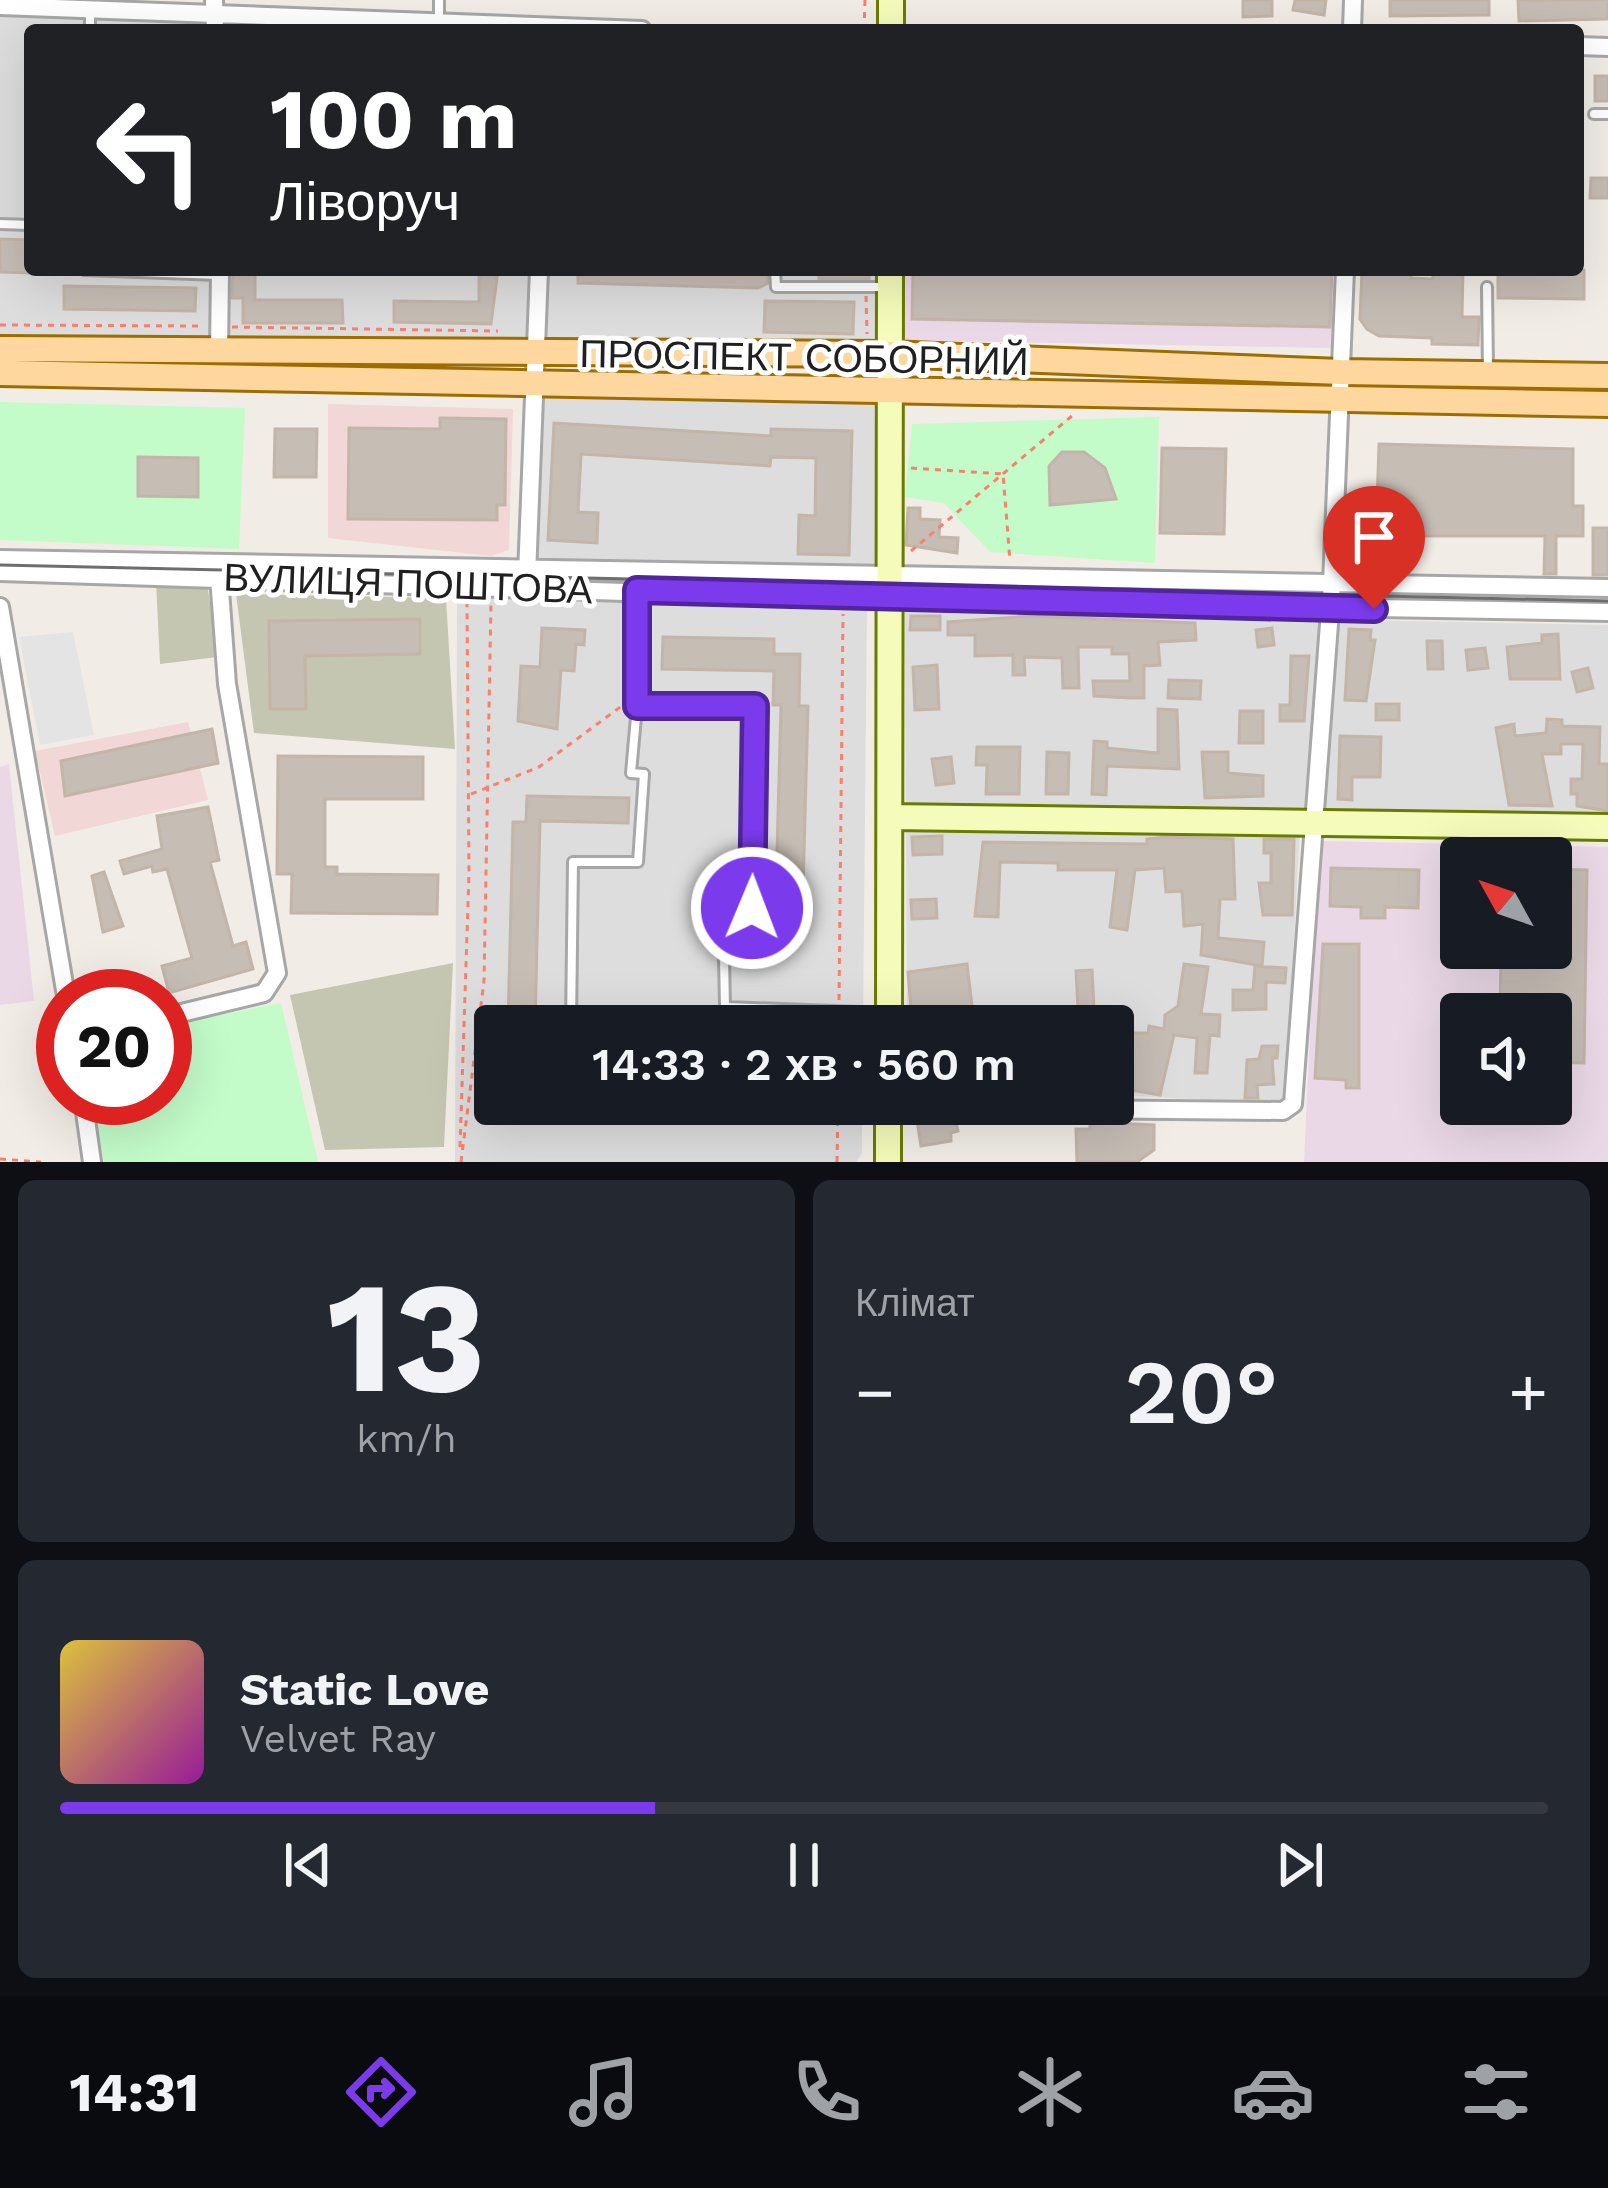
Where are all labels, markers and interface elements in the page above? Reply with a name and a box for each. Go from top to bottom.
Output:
text: 100 m [270,70,517,168]
icon: left [72,72,228,228]
text: Ліворуч [270,170,460,233]
street label: ПРОСПЕКТ СОБОРНИЙ [579,331,1029,384]
pin [1323,486,1425,609]
icon: arrive [1341,504,1407,570]
street label: ВУЛИЦЯ ПОШТОВА [223,555,593,612]
north arrow [1440,837,1572,969]
map controls [1440,837,1572,1125]
position arrow [689,845,815,971]
speed limit sign: 20 [36,969,192,1125]
button: sound [1440,993,1572,1125]
text: 14:33 · 2 хв · 560 m [592,1038,1016,1091]
text: 13 [327,1246,486,1429]
text: Клімат [855,1280,975,1325]
text: 20° [1125,1339,1278,1445]
text: − [855,1354,895,1431]
text: + [1508,1354,1548,1431]
text: km/h [356,1416,457,1461]
text: Static Love [240,1663,490,1716]
text: Velvet Ray [240,1716,436,1761]
icon: previous [275,1832,341,1898]
icon: pause [771,1832,837,1898]
icon: next [1267,1832,1333,1898]
icon: directions [339,2050,423,2134]
icon: music [562,2050,646,2134]
icon: phone [785,2050,869,2134]
icon: climate [1008,2050,1092,2134]
icon: car [1231,2050,1315,2134]
icon: filters [1454,2050,1538,2134]
text: 14:31 [70,2061,199,2124]

